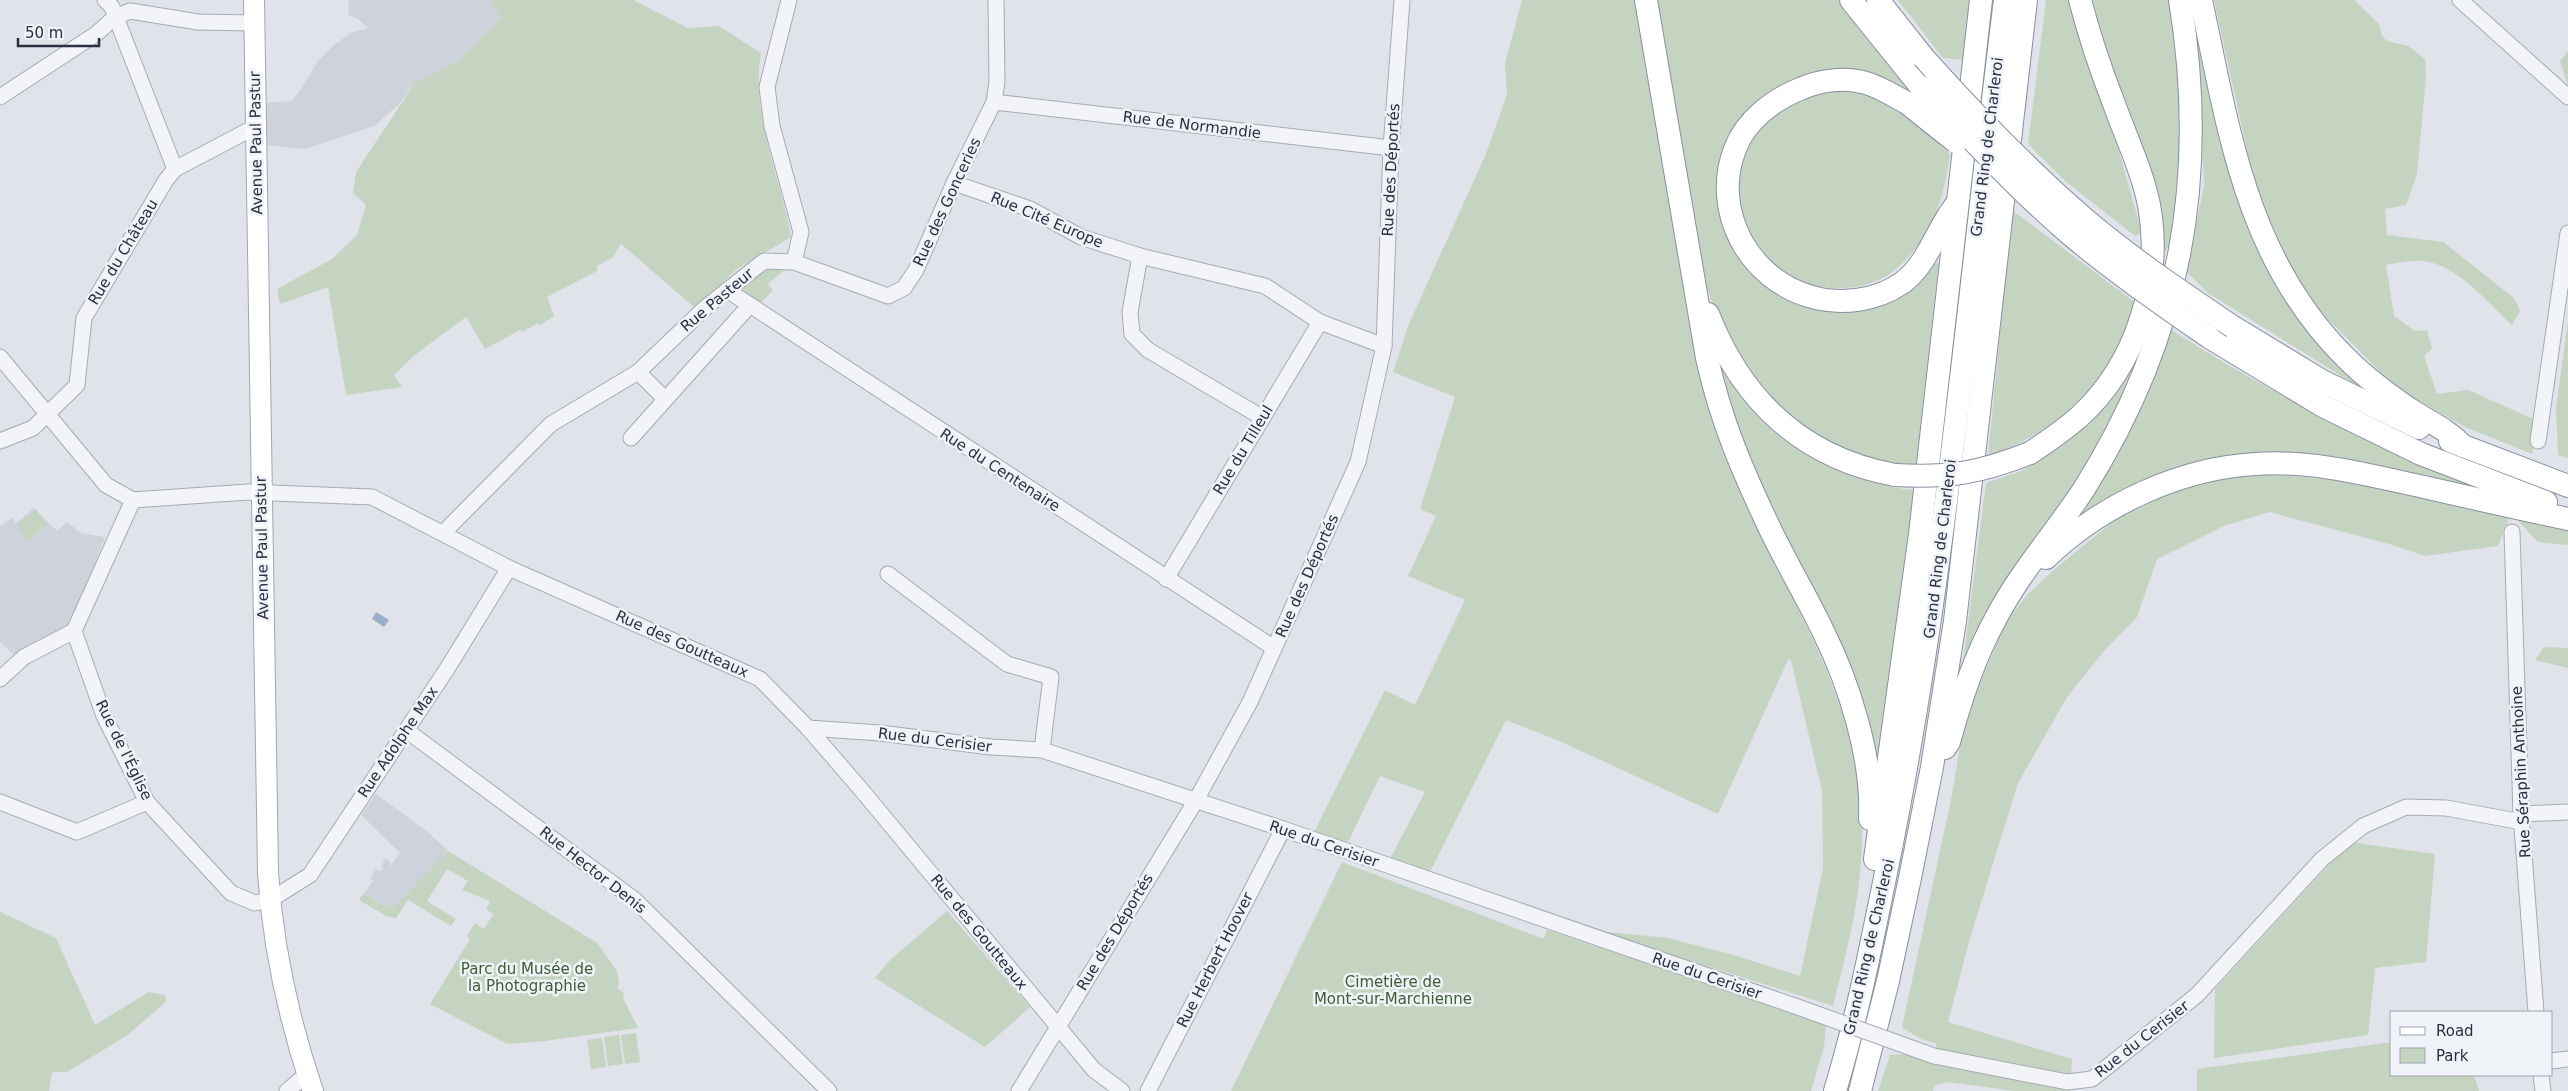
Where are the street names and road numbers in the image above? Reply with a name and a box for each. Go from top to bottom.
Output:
street label: Grand Ring de Charleroi [1967,56,2007,238]
street label: Avenue Paul Pastur [246,70,266,215]
street label: Rue des Déportés [1379,103,1403,237]
street label: Rue de Normandie [1122,108,1262,142]
street label: Rue des Gonceries [909,135,985,269]
street label: Rue Cité Europe [988,188,1106,252]
street label: Rue du Château [84,196,162,308]
street label: Rue Pasteur [677,264,758,336]
street label: Rue du Tilleul [1209,402,1277,498]
street label: Rue du Centenaire [937,425,1063,515]
street label: Grand Ring de Charleroi [1920,458,1960,640]
street label: Avenue Paul Pastur [252,475,272,620]
street label: Rue des Déportés [1272,511,1342,640]
street label: Rue des Goutteaux [613,607,751,681]
street label: Rue Adolphe Max [354,683,442,801]
street label: Rue Séraphin Anthoine [2508,686,2534,858]
street label: Rue de l'Église [92,696,157,803]
street label: Rue du Cerisier [877,724,994,756]
street label: Rue du Cerisier [1267,817,1382,871]
street label: Rue Hector Denis [536,823,650,917]
street label: Grand Ring de Charleroi [1840,857,1898,1037]
street label: Rue des Déportés [1073,870,1157,994]
street label: Rue des Goutteaux [927,871,1031,994]
street label: Rue Herbert Hoover [1173,889,1257,1031]
street label: Rue du Cerisier [1650,949,1765,1003]
street label: Rue du Cerisier [2091,996,2193,1081]

